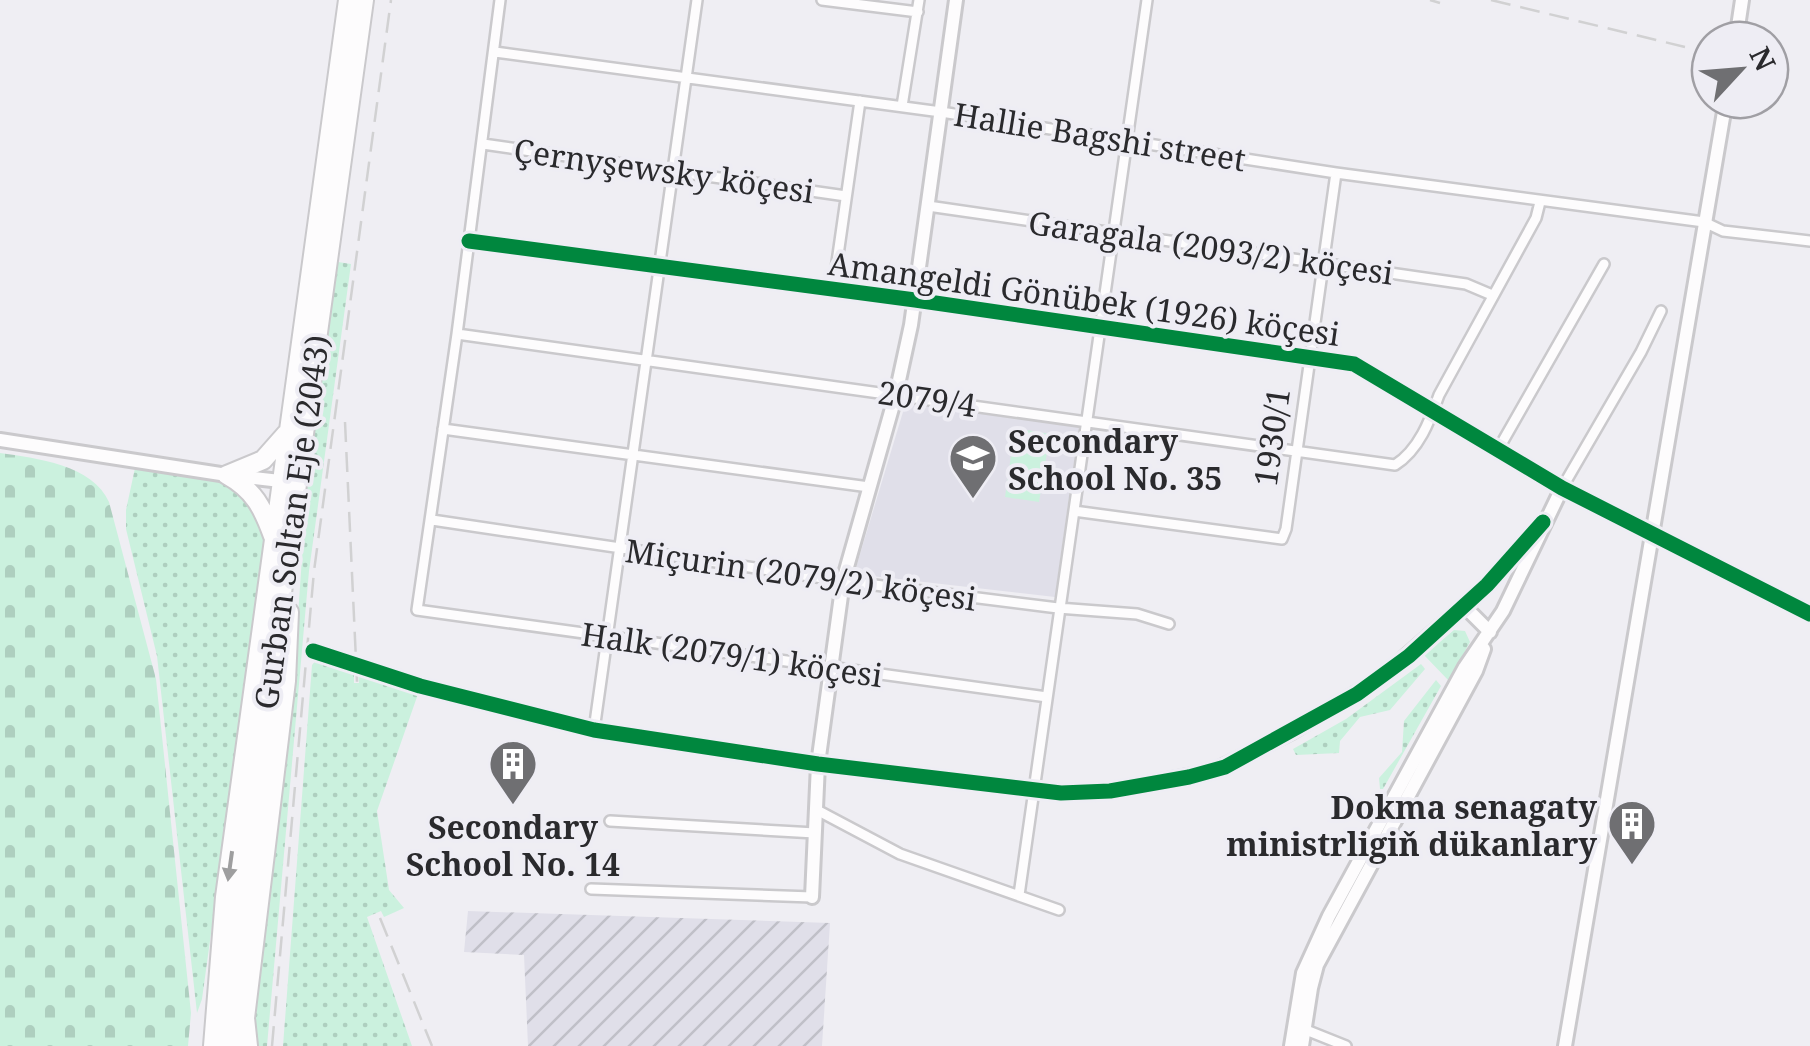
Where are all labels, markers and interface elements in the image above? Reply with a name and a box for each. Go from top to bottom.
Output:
north arrow [1690,20,1790,120]
text: N [1741,40,1785,77]
street label: Hallie Bagshi street [951,92,1249,180]
street label: Çernyşewsky köçesi [511,128,817,212]
street label: Garagala (2093/2) köçesi [1026,200,1396,294]
street label: Amangeldi Gönübek (1926) köçesi [825,241,1343,355]
street label: Gurban Soltan Eje (2043) [243,332,339,712]
street label: 2079/4 [875,370,979,426]
street label: 1930/1 [1243,385,1299,489]
place label: Secondary School No. 35 [1008,419,1222,499]
school or university icon: Secondary School No. 35 [947,432,999,500]
street label: Miçurin (2079/2) köçesi [623,528,979,620]
street label: Halk (2079/1) köçesi [579,612,885,696]
building icon: Secondary School No. 14 [487,738,539,806]
place label: Dokma senagaty ministrligiň dükanlary [1226,785,1597,865]
building icon: Dokma senagaty ministrligiň dükanlary [1606,798,1658,866]
place label: Secondary School No. 14 [406,805,620,885]
one-way arrow [221,851,237,882]

